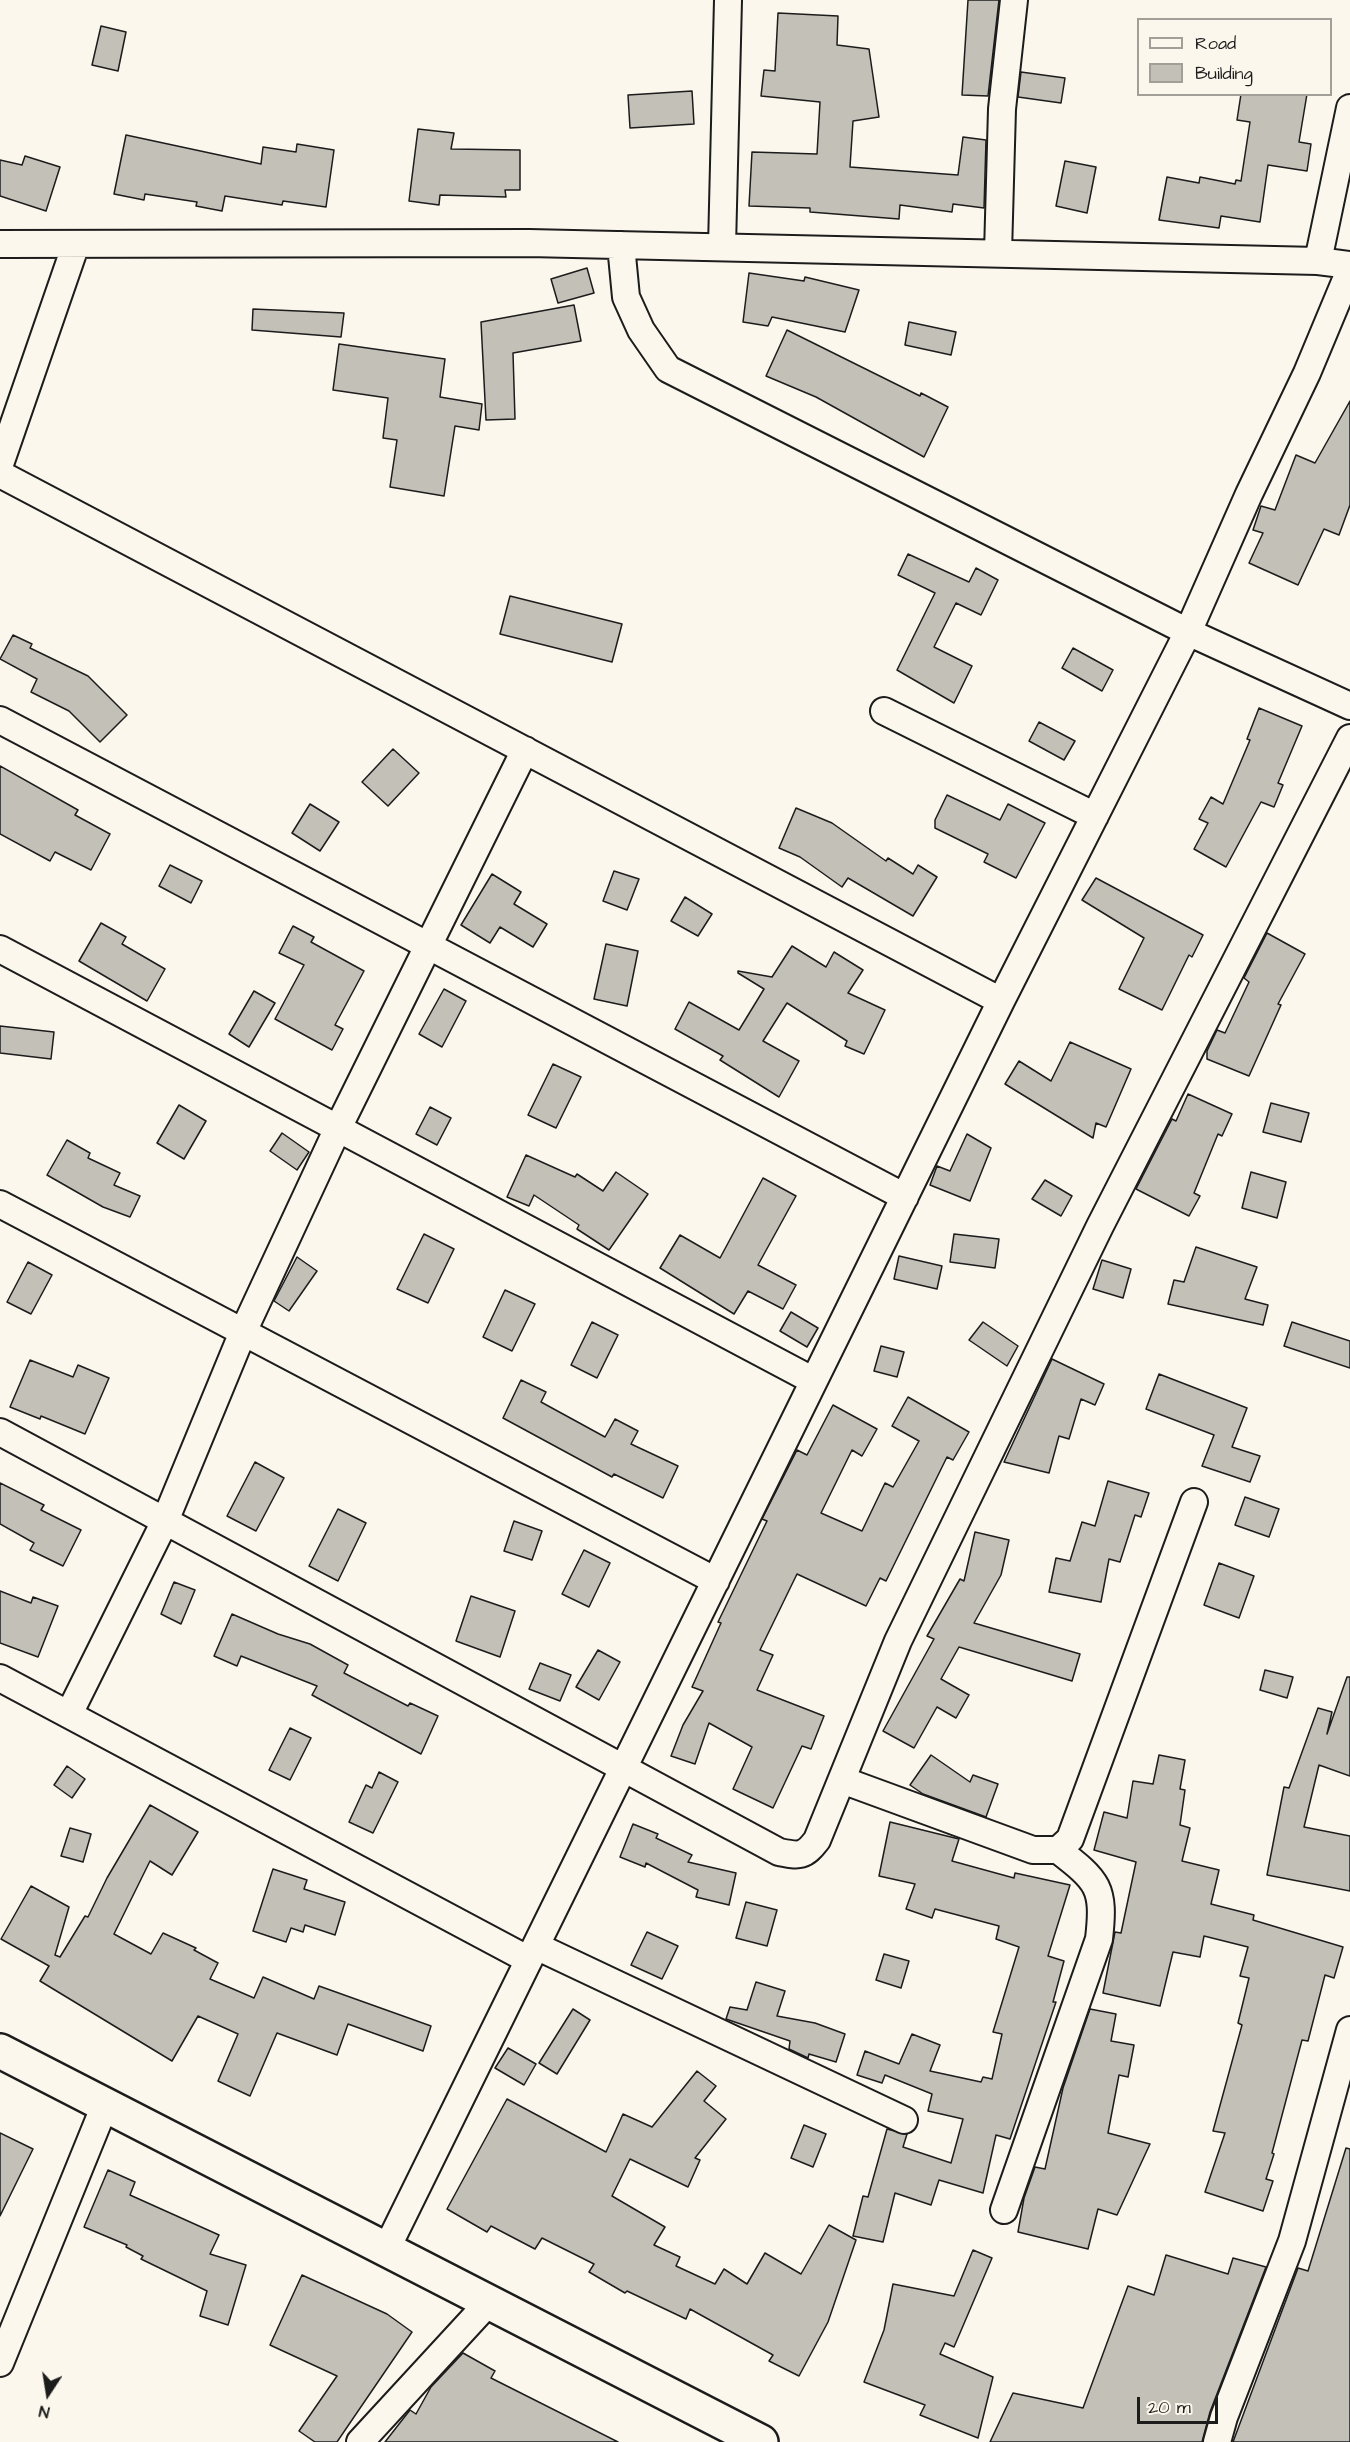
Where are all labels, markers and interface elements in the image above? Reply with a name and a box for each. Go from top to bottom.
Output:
legend [1137,18,1332,96]
text: Road [1195,31,1236,56]
text: Building [1195,61,1253,86]
north arrow [18,2364,78,2424]
scale bar [1140,2385,1221,2423]
text: 20 m [1148,2395,1191,2420]
text: N [37,2400,51,2423]

